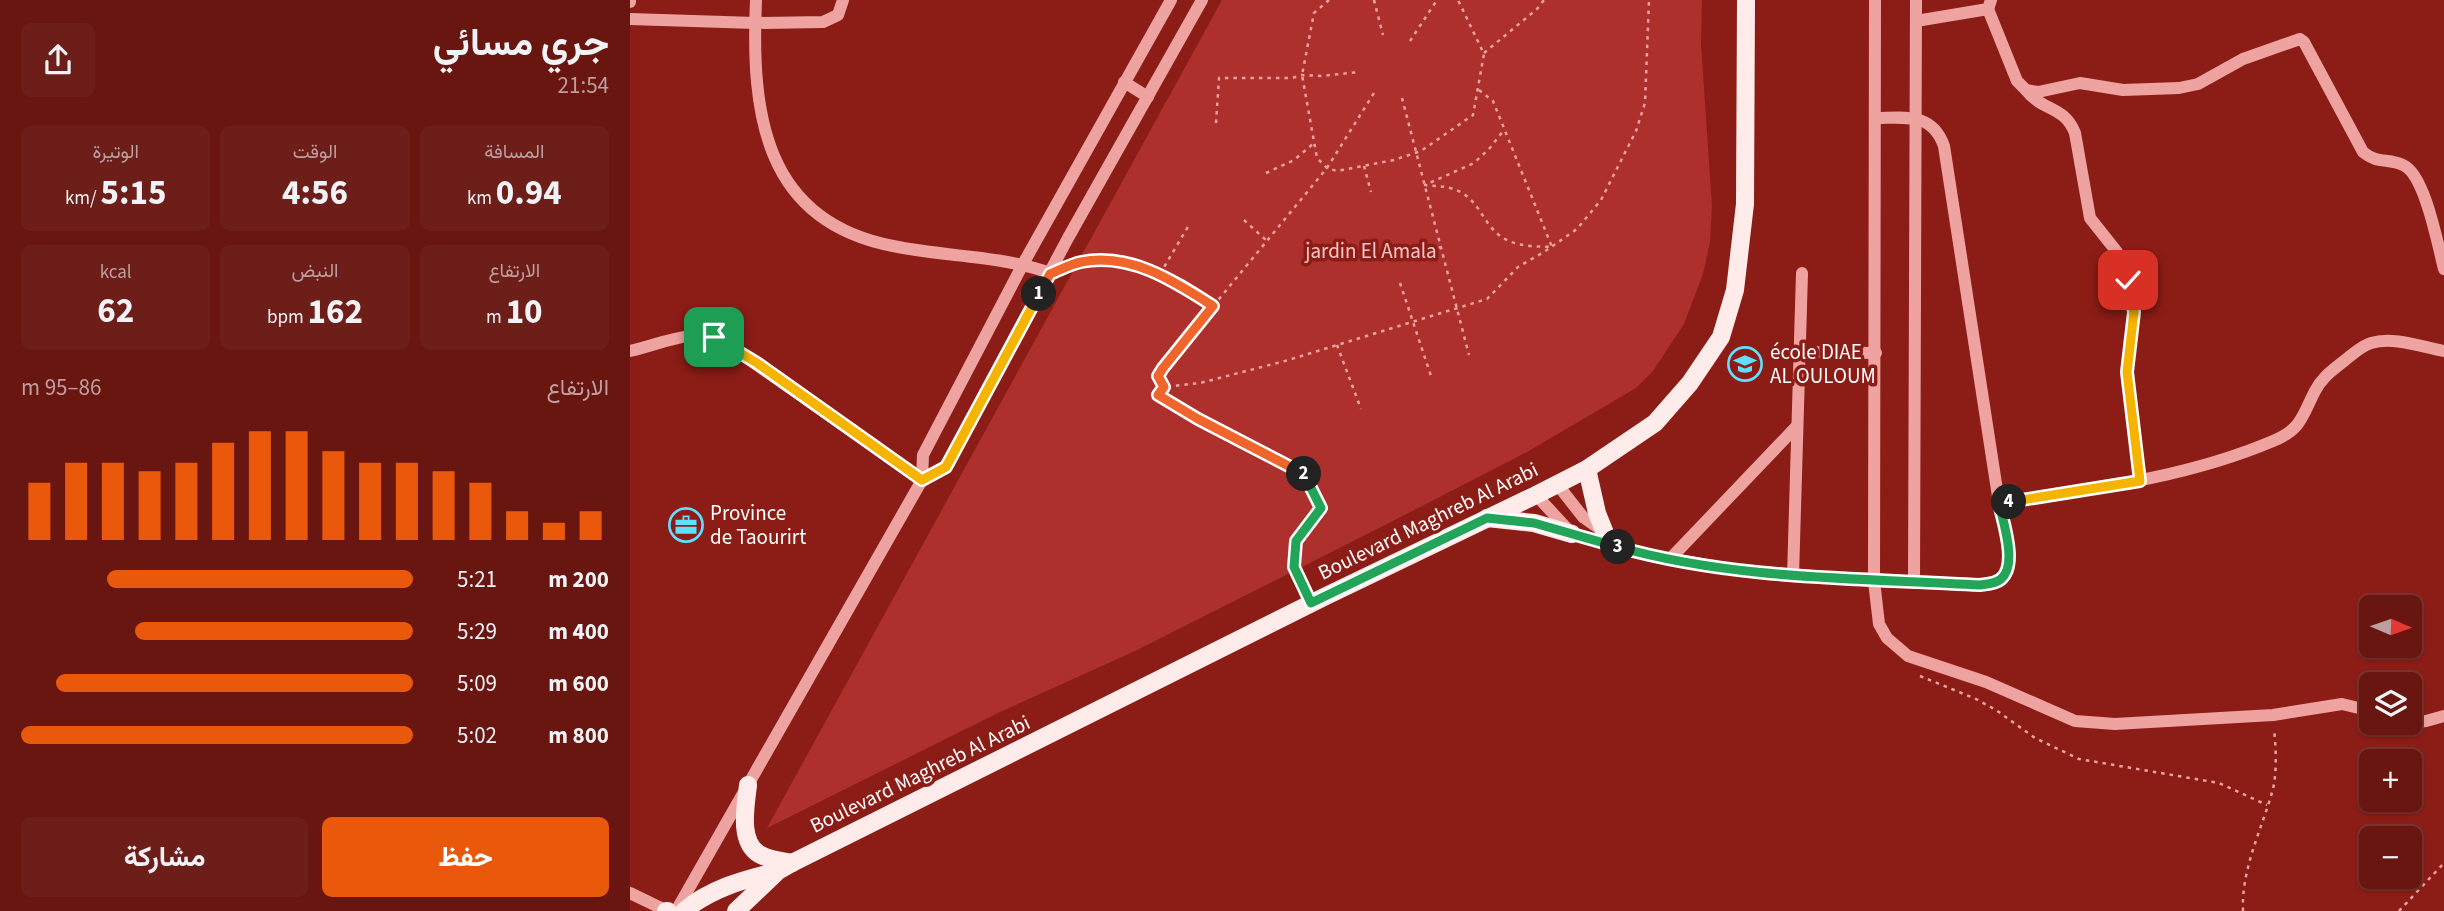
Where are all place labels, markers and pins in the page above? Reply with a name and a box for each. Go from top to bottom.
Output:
pin [2098,250,2158,310]
pin: 1 [1022,276,1056,312]
pin [684,307,744,367]
place label: école DIAE AL OULOUM [1770,337,1876,391]
school or university icon: école DIAE AL OULOUM [1726,345,1764,383]
pin: 2 [1286,456,1322,491]
pin: 4 [1992,484,2026,520]
place label: Province de Taourirt [710,498,806,552]
office icon: Province de Taourirt [667,506,705,544]
pin: 3 [1600,530,1636,564]

